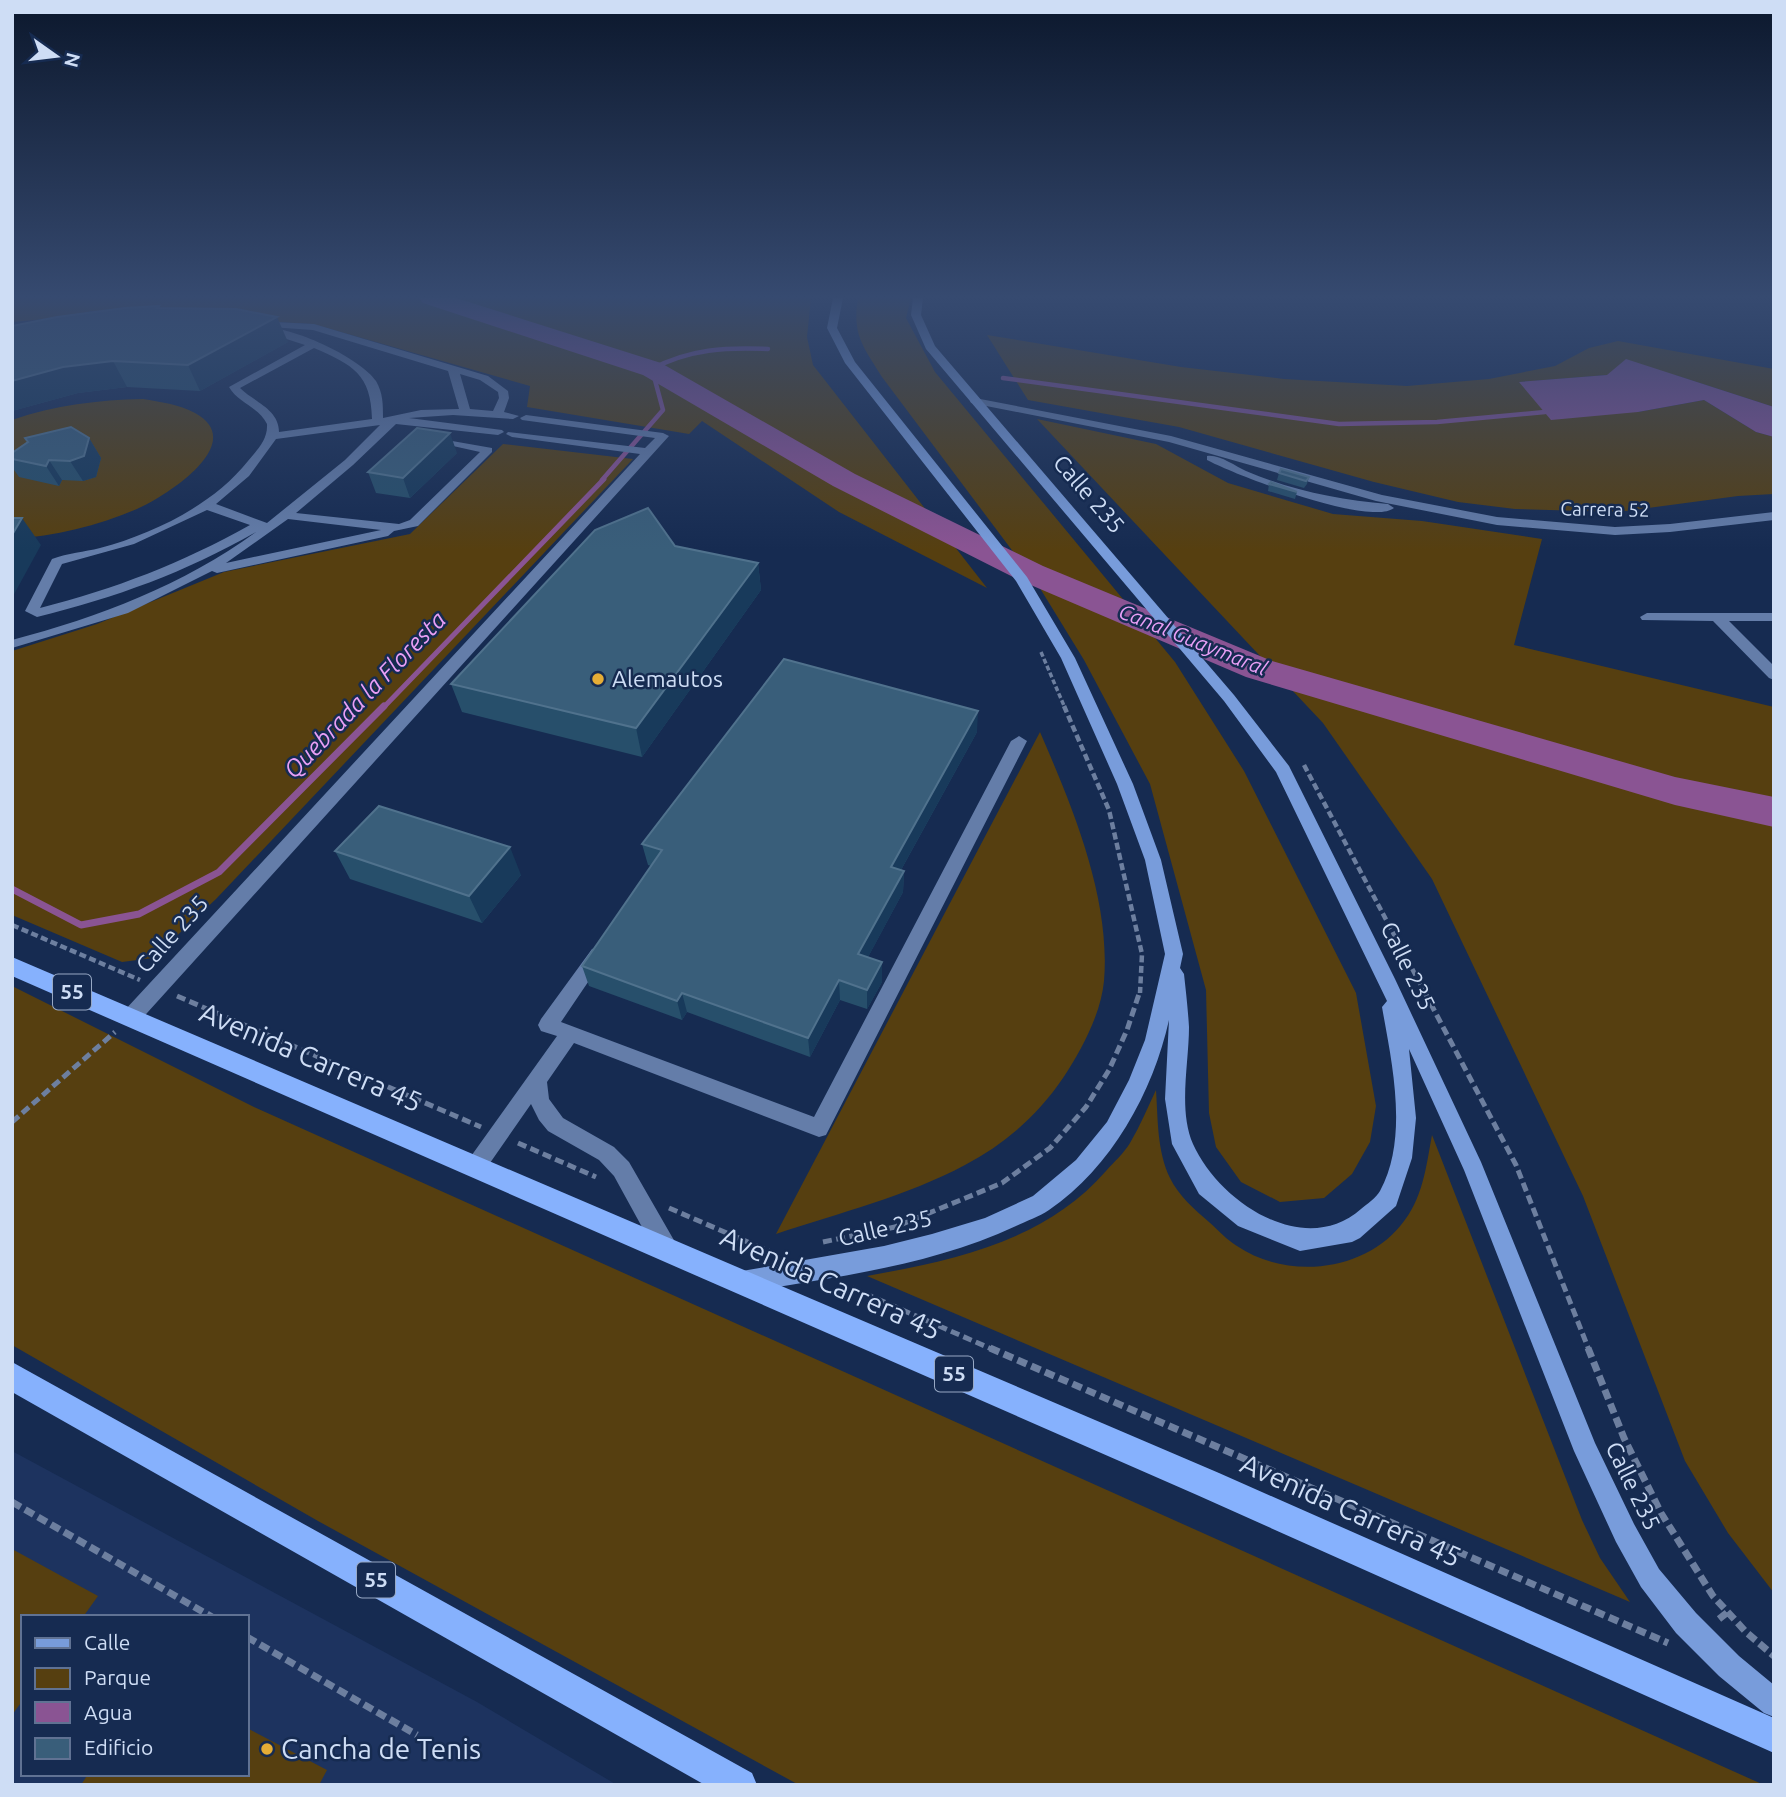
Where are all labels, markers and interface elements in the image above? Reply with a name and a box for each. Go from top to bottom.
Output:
north arrow [21,21,91,91]
text: N [60,51,85,70]
street label: Calle 235 [1049,450,1130,538]
street label: Carrera 52 [1560,497,1650,521]
water label: Canal Guaymaral [1116,598,1271,680]
water label: Quebrada la Floresta [278,606,452,784]
place label: Alemautos [612,666,723,691]
marker: Alemautos [590,671,606,687]
street label: Calle 235 [131,890,213,977]
street label: Calle 235 [1376,918,1440,1014]
road number: 55 [53,974,91,1010]
street label: Avenida Carrera 45 [196,996,427,1117]
street label: Calle 235 [836,1205,934,1250]
street label: Avenida Carrera 45 [716,1220,946,1345]
road number: 55 [935,1356,973,1392]
street label: Calle 235 [1601,1438,1665,1534]
street label: Avenida Carrera 45 [1236,1447,1466,1572]
road number: 55 [357,1562,395,1598]
legend [21,1615,248,1776]
text: Calle [84,1630,130,1654]
text: Parque [84,1665,151,1689]
text: Agua [84,1700,133,1724]
place label: Cancha de Tenis [281,1733,481,1764]
text: Edificio [84,1735,153,1759]
marker: Cancha de Tenis [259,1741,275,1757]

